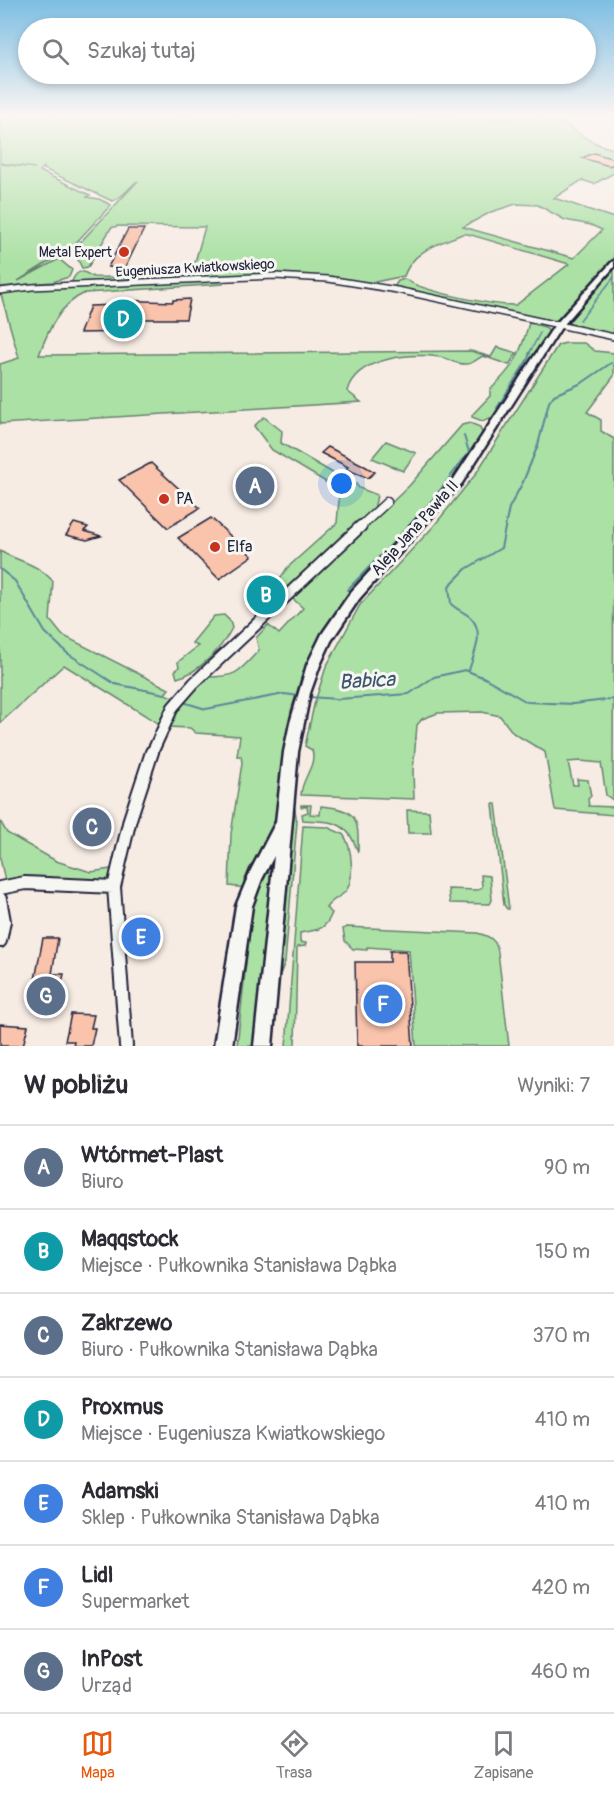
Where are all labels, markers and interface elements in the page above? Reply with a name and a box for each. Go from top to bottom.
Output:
search box [18,18,596,84]
icon: search [39,35,72,68]
text: Szukaj tutaj [87,37,196,65]
place label: Metal Expert [39,244,112,261]
marker: Metal Expert [117,245,131,259]
street label: Eugeniusza Kwiatkowskiego [115,255,275,281]
pin: D [104,296,142,342]
pin: A [236,464,274,508]
your location [327,469,356,498]
street label: Aleja Jana Pawła II [367,476,463,580]
place label: PA [176,489,193,509]
marker: PA [157,492,171,506]
place label: Elfa [227,537,252,557]
marker: Elfa [208,540,222,554]
pin: B [246,572,286,618]
water label: Babica [338,666,397,696]
pin: C [72,804,112,850]
pin: E [122,914,160,960]
pin: G [26,974,66,1018]
pin: F [364,982,403,1026]
text: W pobliżu [24,1069,128,1101]
text: Wyniki: 7 [517,1073,590,1098]
text: Wtórmet-Plast [81,1141,223,1169]
text: A [37,1155,50,1180]
text: 90 m [544,1155,590,1180]
text: Biuro [81,1169,123,1194]
text: Maqqstock [81,1225,179,1253]
text: B [38,1239,49,1264]
text: 150 m [536,1239,590,1264]
text: Miejsce · Pułkownika Stanisława Dąbka [81,1253,397,1278]
text: Zakrzewo [81,1309,172,1337]
text: C [37,1323,50,1348]
text: 370 m [533,1323,590,1348]
text: Biuro · Pułkownika Stanisława Dąbka [81,1337,378,1362]
text: Proxmus [81,1393,163,1421]
text: D [37,1407,50,1432]
text: 410 m [535,1407,590,1432]
text: Miejsce · Eugeniusza Kwiatkowskiego [81,1421,385,1446]
text: Adamski [81,1477,158,1505]
text: E [38,1491,49,1516]
text: 410 m [535,1491,590,1516]
text: Sklep · Pułkownika Stanisława Dąbka [81,1505,379,1530]
text: Lidl [81,1561,113,1589]
text: F [37,1575,50,1600]
text: 420 m [531,1575,590,1600]
text: Supermarket [81,1589,190,1614]
text: InPost [81,1645,142,1673]
text: G [37,1659,50,1684]
text: 460 m [531,1659,590,1684]
text: Urząd [81,1673,132,1698]
tab: Mapa [81,1727,115,1783]
tab: Trasa [276,1727,312,1783]
tab: Zapisane [474,1727,533,1783]

